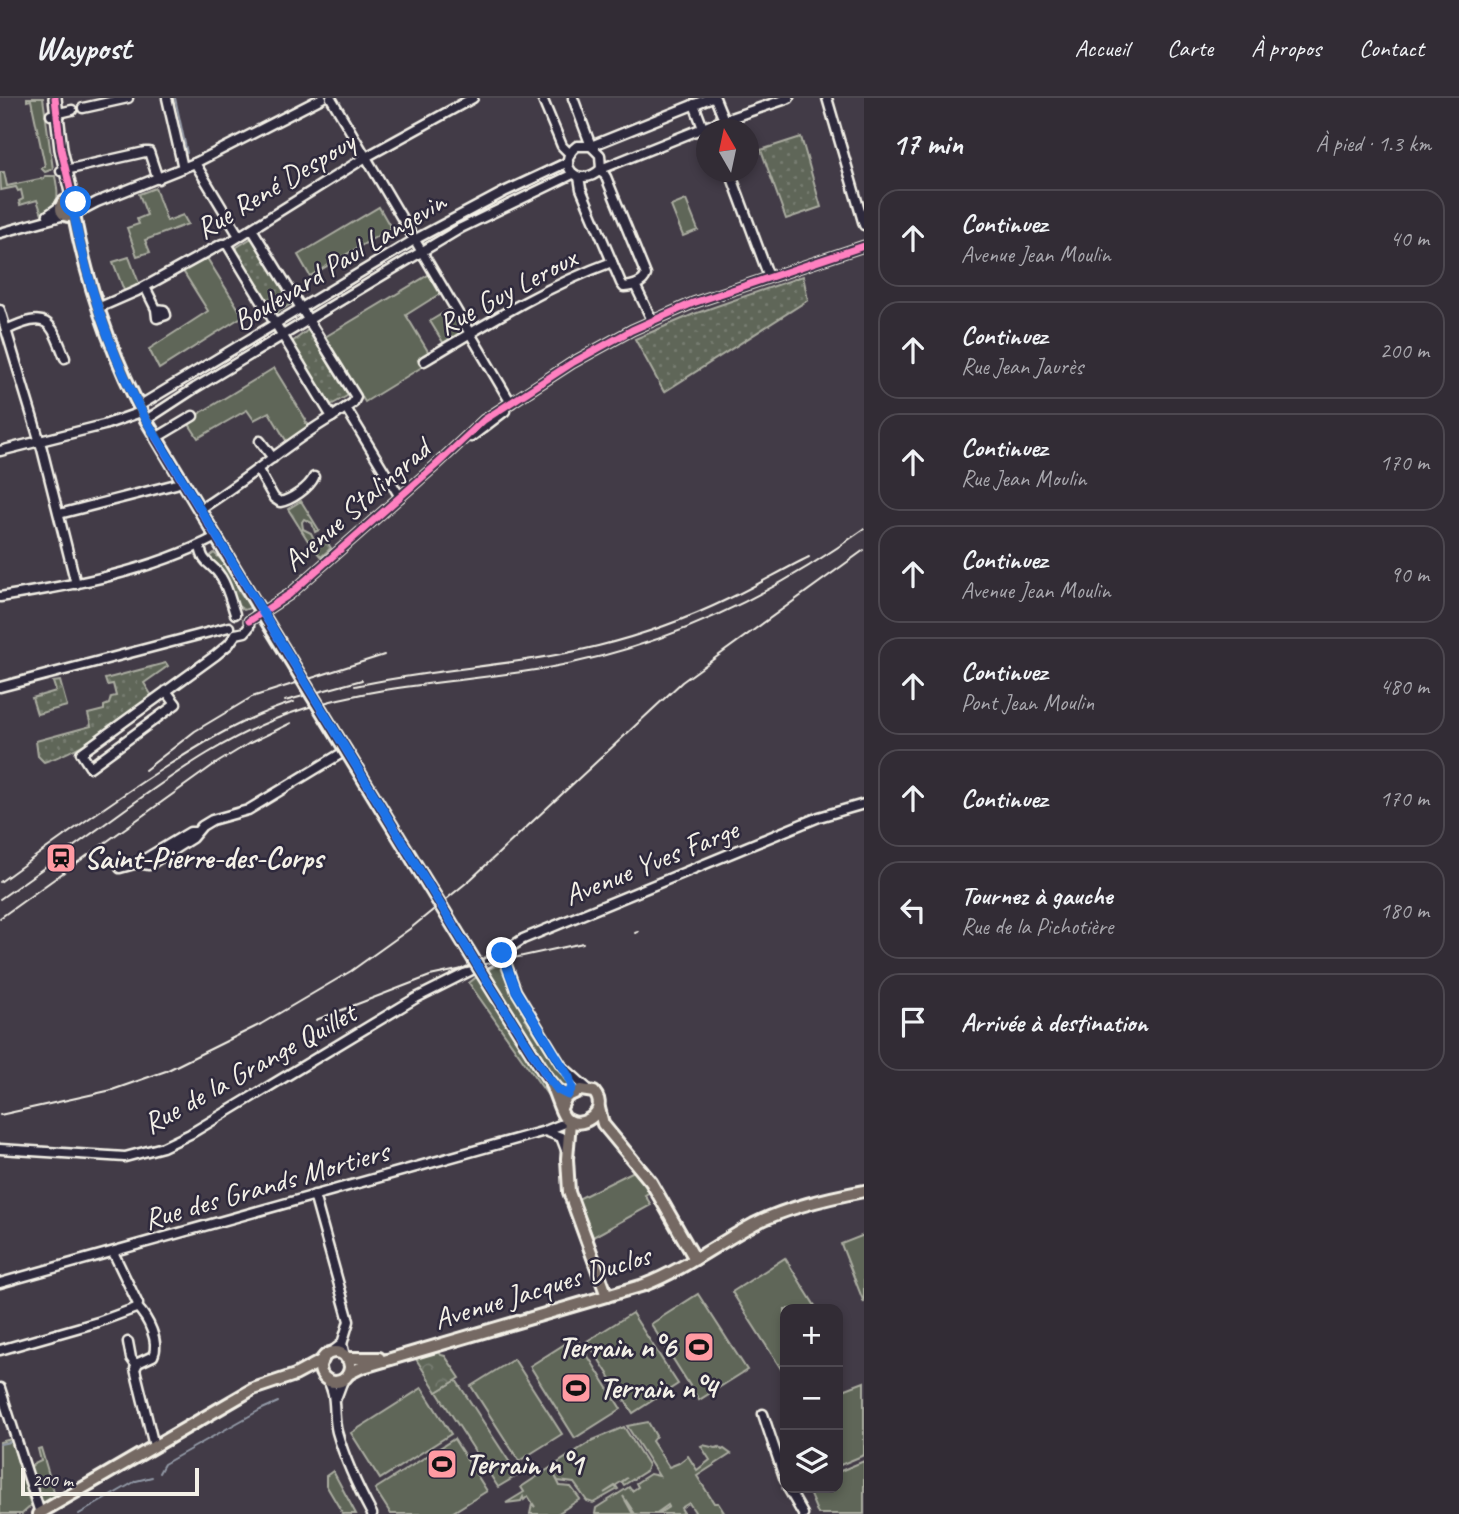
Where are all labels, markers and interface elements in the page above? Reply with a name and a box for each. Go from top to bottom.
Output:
text: Waypost [35,27,131,69]
text: Accueil [1075,33,1129,63]
text: Carte [1167,33,1213,63]
text: À propos [1251,33,1321,63]
text: Contact [1359,33,1424,63]
north arrow [696,119,759,182]
street label: Rue René Despouy [188,121,364,247]
text: 17 min [892,125,963,163]
text: À pied · 1.3 km [1316,129,1431,158]
street label: Boulevard Paul Langevin [226,182,454,340]
route start [60,186,91,217]
text: Continuez [961,207,1047,240]
icon: ahead [894,219,932,257]
text: 40 m [1390,224,1429,253]
street label: Rue Guy Leroux [431,237,585,343]
text: Avenue Jean Moulin [961,240,1111,269]
text: Continuez [961,319,1047,352]
icon: ahead [894,331,932,369]
text: 200 m [1380,336,1429,365]
text: Rue Jean Jaurès [961,352,1083,381]
street label: Avenue Stalingrad [274,428,441,580]
text: Continuez [961,431,1047,464]
icon: ahead [894,443,932,481]
text: 170 m [1380,448,1429,477]
text: Rue Jean Moulin [961,464,1086,493]
text: Continuez [961,543,1047,576]
icon: ahead [894,555,932,593]
text: 90 m [1390,560,1429,589]
text: Avenue Jean Moulin [961,576,1111,605]
text: Continuez [961,655,1047,688]
icon: ahead [894,667,932,705]
text: 480 m [1380,672,1429,701]
text: Pont Jean Moulin [961,688,1094,717]
icon: ahead [894,779,932,817]
text: Continuez [961,782,1047,815]
text: 170 m [1380,784,1429,813]
street label: Avenue Yves Farge [558,809,746,914]
place label: Saint-Pierre-des-Corps [84,839,327,877]
station icon: Saint-Pierre-des-Corps [44,841,78,875]
text: Tournez à gauche [961,879,1112,912]
icon: left [894,891,932,929]
text: 180 m [1380,896,1429,925]
text: Rue de la Pichotière [961,912,1113,941]
route end [486,937,517,968]
street label: Rue de la Grange Quillet [136,992,365,1142]
icon: arrive [894,1003,932,1041]
text: Arrivée à destination [961,1006,1147,1039]
street label: Rue des Grands Mortiers [139,1131,395,1238]
street label: Avenue Jacques Duclos [429,1235,658,1338]
map controls [780,1304,843,1493]
button: + [780,1304,843,1367]
place label: Terrain n°6 [558,1328,678,1366]
sports icon: Terrain n°6 [682,1330,716,1364]
button: − [780,1367,843,1430]
place label: Terrain n°4 [599,1369,720,1407]
sports icon: Terrain n°4 [559,1371,593,1405]
button: layers [780,1430,843,1493]
place label: Terrain n°1 [465,1445,586,1483]
sports icon: Terrain n°1 [425,1447,459,1481]
scale bar [21,1465,200,1497]
text: 200 m [32,1468,73,1492]

